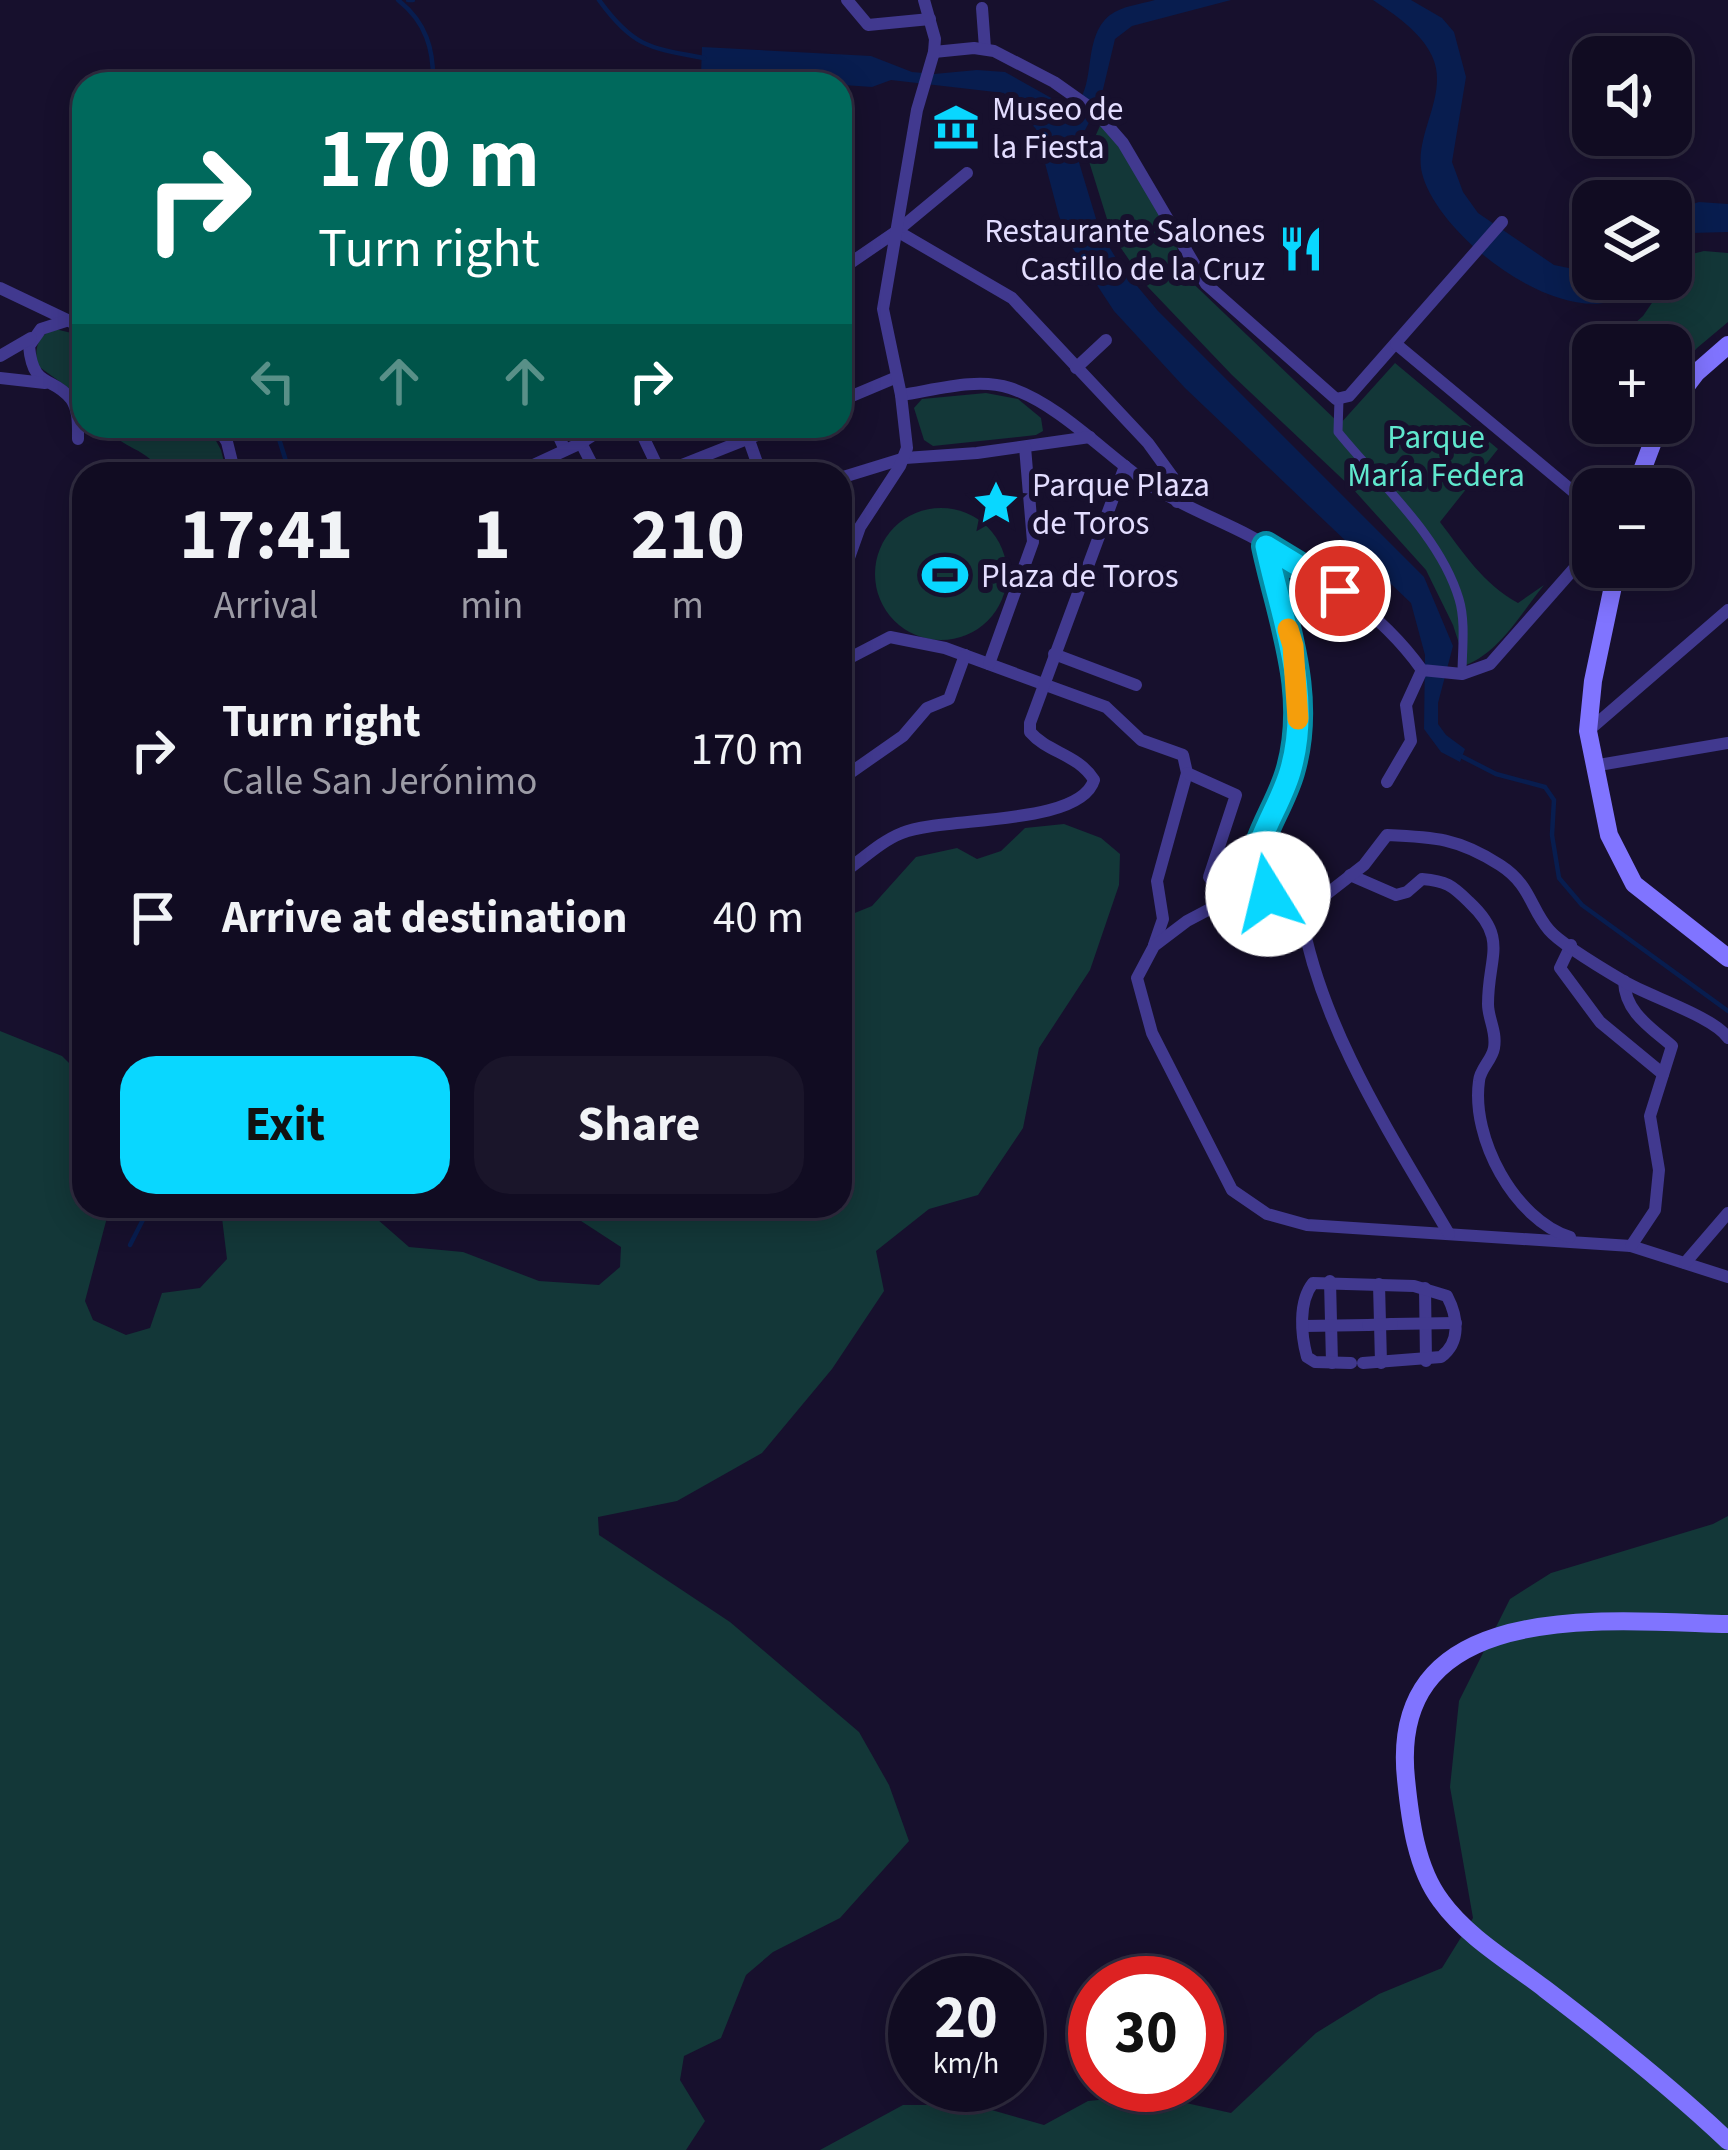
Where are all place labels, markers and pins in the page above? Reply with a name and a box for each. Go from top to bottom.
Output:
place label: Museo de la Fiesta [992,86,1123,171]
museum icon: Museo de la Fiesta [931,102,981,152]
place label: Restaurante Salones Castillo de la Cruz [984,208,1265,293]
restaurant icon: Restaurante Salones Castillo de la Cruz [1276,224,1326,274]
place label: Parque Plaza de Toros [1032,462,1210,547]
place icon: Parque Plaza de Toros [971,478,1021,528]
pin [1289,540,1391,642]
sports icon: Plaza de Toros [920,550,970,600]
place label: Plaza de Toros [981,553,1179,600]

